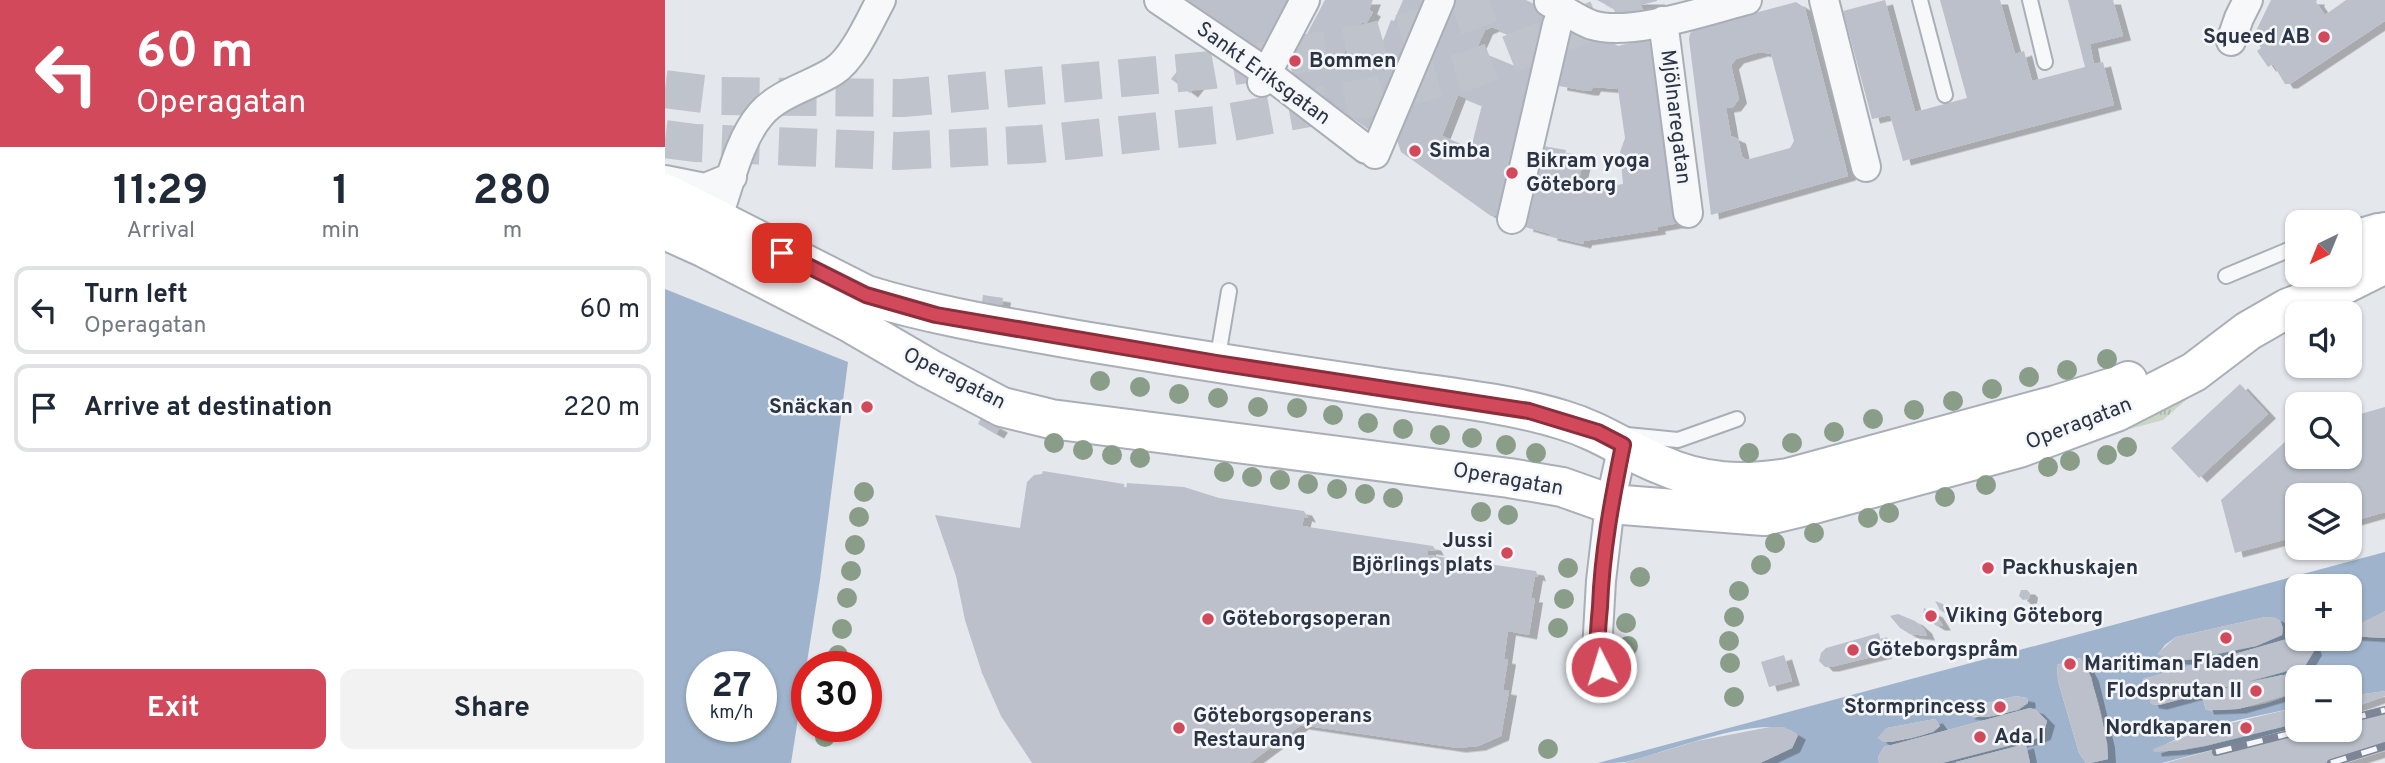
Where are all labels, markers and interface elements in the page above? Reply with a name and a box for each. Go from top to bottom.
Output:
street label: Sankt Eriksgatan [1191,16,1335,132]
text: 60 m [136,23,254,85]
place label: Squeed AB [2203,24,2310,51]
icon: left [21,28,112,119]
marker: Squeed AB [2316,29,2332,45]
place label: Bommen [1309,48,1397,75]
street label: Mjölnaregatan [1653,48,1697,186]
marker: Bommen [1287,53,1303,69]
text: Operagatan [136,84,306,124]
place label: Simba [1429,138,1490,165]
marker: Simba [1407,143,1423,159]
place label: Bikram yoga Göteborg [1526,148,1650,199]
marker: Bikram yoga Göteborg [1504,165,1520,181]
text: 11:29 [113,166,208,219]
text: 1 [332,166,349,219]
text: 280 [473,166,552,219]
north arrow [2285,210,2363,287]
map controls [2285,210,2362,742]
text: Arrival [126,217,195,246]
text: min [321,217,360,246]
text: m [503,217,522,246]
pin [752,223,812,283]
icon: arrive [763,234,801,272]
text: Turn left [84,279,188,312]
icon: left [25,291,63,329]
text: 60 m [580,294,640,327]
button: sound [2285,301,2362,378]
text: Operagatan [84,312,206,341]
street label: Operagatan [898,342,1010,416]
icon: arrive [25,389,63,427]
street label: Operagatan [2022,391,2136,457]
text: Arrive at destination [84,392,332,425]
text: 220 m [563,392,640,425]
button: search [2285,392,2362,469]
place label: Snäckan [769,394,853,421]
marker: Snäckan [859,399,875,415]
street label: Operagatan [1451,457,1565,503]
button: layers [2285,483,2362,560]
place label: Jussi Björlings plats [1352,528,1493,579]
marker: Jussi Björlings plats [1499,545,1515,561]
place label: Packhuskajen [2002,555,2138,582]
marker: Packhuskajen [1980,560,1996,576]
button: + [2285,574,2362,651]
place label: Viking Göteborg [1945,603,2103,630]
place label: Göteborgsoperan [1222,606,1391,633]
marker: Viking Göteborg [1923,608,1939,624]
marker: Göteborgsoperan [1200,611,1216,627]
position arrow [1564,630,1638,704]
marker: Fladen [2218,630,2234,646]
place label: Göteborgspråm [1867,637,2018,664]
marker: Göteborgspråm [1845,642,1861,658]
place label: Fladen [2193,649,2259,676]
speed limit sign: 30 [791,651,882,742]
place label: Maritiman [2084,651,2184,678]
marker: Maritiman [2062,656,2078,672]
text: 27 [712,665,751,709]
button: − [2285,665,2362,742]
button: Exit [21,669,326,749]
button: Share [340,669,644,749]
place label: Flodsprutan II [2106,678,2242,705]
marker: Flodsprutan II [2248,683,2264,699]
place label: Stormprincess [1844,694,1986,721]
marker: Stormprincess [1992,699,2008,715]
text: km/h [710,702,753,725]
place label: Göteborgsoperans Restaurang [1193,703,1372,754]
place label: Nordkaparen [2105,715,2232,742]
marker: Göteborgsoperans Restaurang [1171,720,1187,736]
marker: Nordkaparen [2238,720,2254,736]
place label: Ada I [1994,724,2044,751]
marker: Ada I [1972,729,1988,745]

